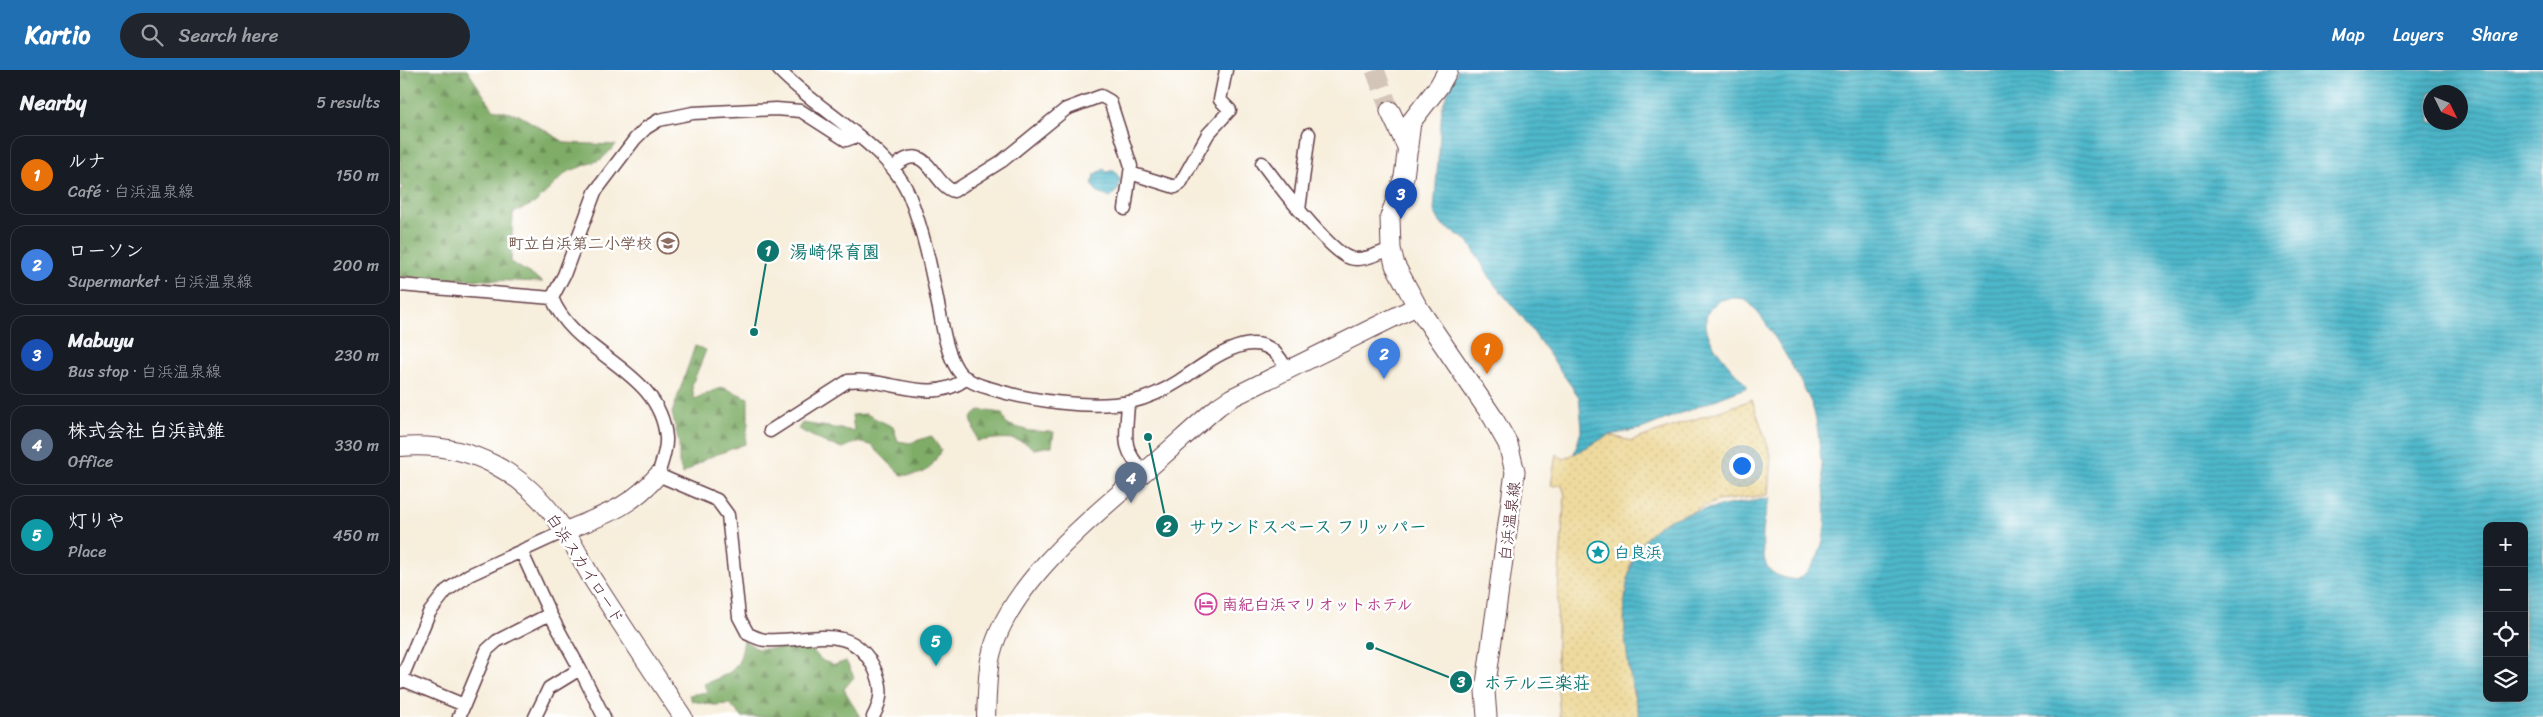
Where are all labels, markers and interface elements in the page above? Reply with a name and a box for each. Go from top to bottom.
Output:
search box [120,13,470,58]
text: Kartio [25,14,90,56]
text: Search here [178,19,279,52]
text: Map [2332,19,2365,51]
text: Layers [2393,19,2444,51]
text: Share [2472,19,2518,51]
icon: search [138,21,166,49]
text: Nearby [20,84,86,122]
north arrow [2423,85,2468,130]
text: 5 results [316,88,380,117]
text: ルナ [68,144,106,177]
text: 1 [34,161,40,190]
text: 150 m [336,161,379,190]
text: Café · 白浜温泉線 [68,177,194,206]
pin: 3 [1385,178,1417,219]
place label: 町立白浜第二小学校 [508,229,652,258]
school or university icon: 町立白浜第二小学校 [656,231,680,255]
text: ローソン [68,234,144,267]
callout: 湯崎保育園 [755,235,890,268]
text: 湯崎保育園 [790,236,880,268]
text: 1 [765,238,772,264]
text: 2 [32,251,42,280]
text: 200 m [333,251,379,280]
text: Supermarket · 白浜温泉線 [68,267,253,296]
text: Mabuyu [68,324,134,357]
pin: 1 [1471,333,1503,374]
pin: 2 [1368,338,1400,379]
text: 3 [33,341,41,370]
text: 230 m [334,341,379,370]
text: Bus stop · 白浜温泉線 [68,357,221,386]
text: 株式会社 白浜試錐 [68,414,225,447]
text: 4 [32,431,42,460]
text: 330 m [335,431,379,460]
text: Office [68,447,113,476]
your location [1729,453,1755,479]
pin: 4 [1115,462,1147,503]
street label: 白浜温泉線 [1490,480,1529,563]
text: 灯りや [68,504,125,537]
street label: 白浜スカイロード [539,507,633,630]
callout: サウンドスペース フリッパー [1154,510,1438,543]
text: サウンドスペース フリッパー [1189,511,1427,543]
text: 2 [1162,514,1172,540]
text: 5 [32,521,42,550]
text: 450 m [333,521,379,550]
map controls [2483,522,2528,702]
button: + [2483,522,2528,567]
text: Place [68,537,107,566]
place label: 白良浜 [1614,538,1662,567]
place icon: 白良浜 [1586,540,1610,564]
button: − [2483,567,2528,612]
place label: 南紀白浜マリオットホテル [1222,590,1413,619]
hotel icon: 南紀白浜マリオットホテル [1194,592,1218,616]
button: locate [2483,612,2528,657]
pin: 5 [920,625,952,666]
button: layers [2483,657,2528,702]
callout: ホテル三楽荘 [1448,666,1601,699]
text: ホテル三楽荘 [1484,667,1590,699]
text: 3 [1456,669,1466,695]

